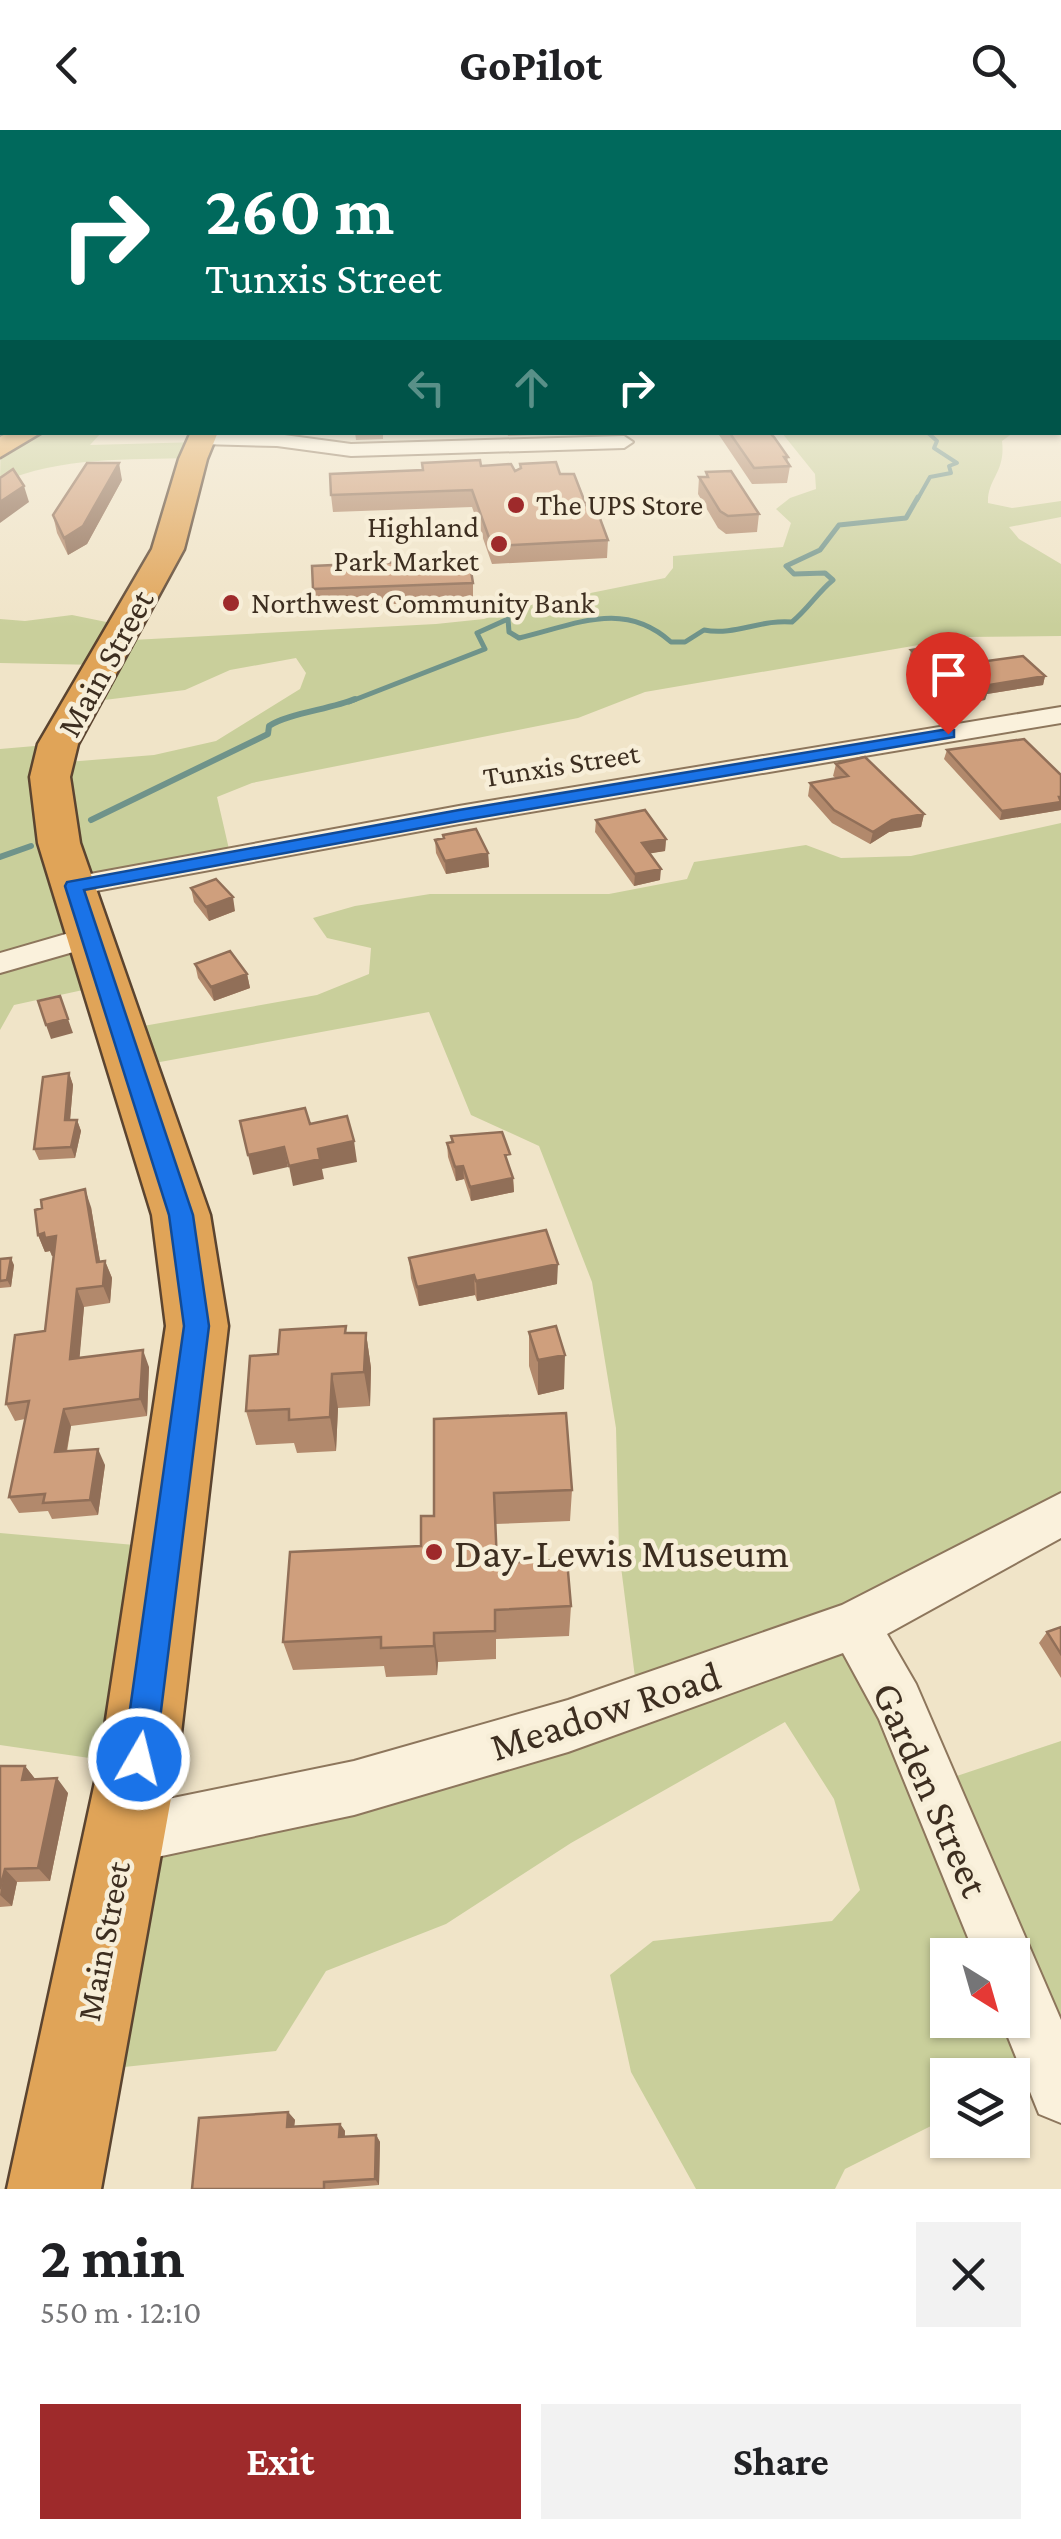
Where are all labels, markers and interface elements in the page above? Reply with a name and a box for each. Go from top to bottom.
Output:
icon: back [40,38,95,93]
icon: search [966,38,1021,93]
text: GoPilot [459,40,602,90]
icon: right [40,170,170,300]
text: 260 m [205,171,394,249]
text: Tunxis Street [205,253,442,303]
icon: left [399,360,454,415]
icon: ahead [504,360,559,415]
icon: right [609,360,664,415]
place label: The UPS Store [536,488,703,521]
marker: The UPS Store [505,494,527,516]
place label: Highland Park Market [334,510,480,577]
marker: Highland Park Market [488,533,510,555]
street label: Main Street [49,583,162,743]
place label: Northwest Community Bank [251,586,596,620]
marker: Northwest Community Bank [220,592,242,614]
pin [906,632,991,735]
icon: arrive [921,647,976,702]
street label: Tunxis Street [480,736,642,793]
place label: Day-Lewis Museum [454,1529,789,1576]
marker: Day-Lewis Museum [423,1541,445,1563]
street label: Meadow Road [484,1651,726,1770]
street label: Garden Street [863,1675,1000,1905]
position arrow [87,1707,191,1811]
street label: Main Street [69,1858,138,2024]
north arrow [930,1938,1030,2038]
map controls [930,1938,1030,2158]
button: layers [930,2058,1030,2158]
button: close [916,2222,1021,2327]
text: 2 min [40,2223,185,2290]
text: 550 m · 12:10 [40,2294,201,2330]
button: Exit [40,2404,521,2519]
button: Share [541,2404,1021,2519]

